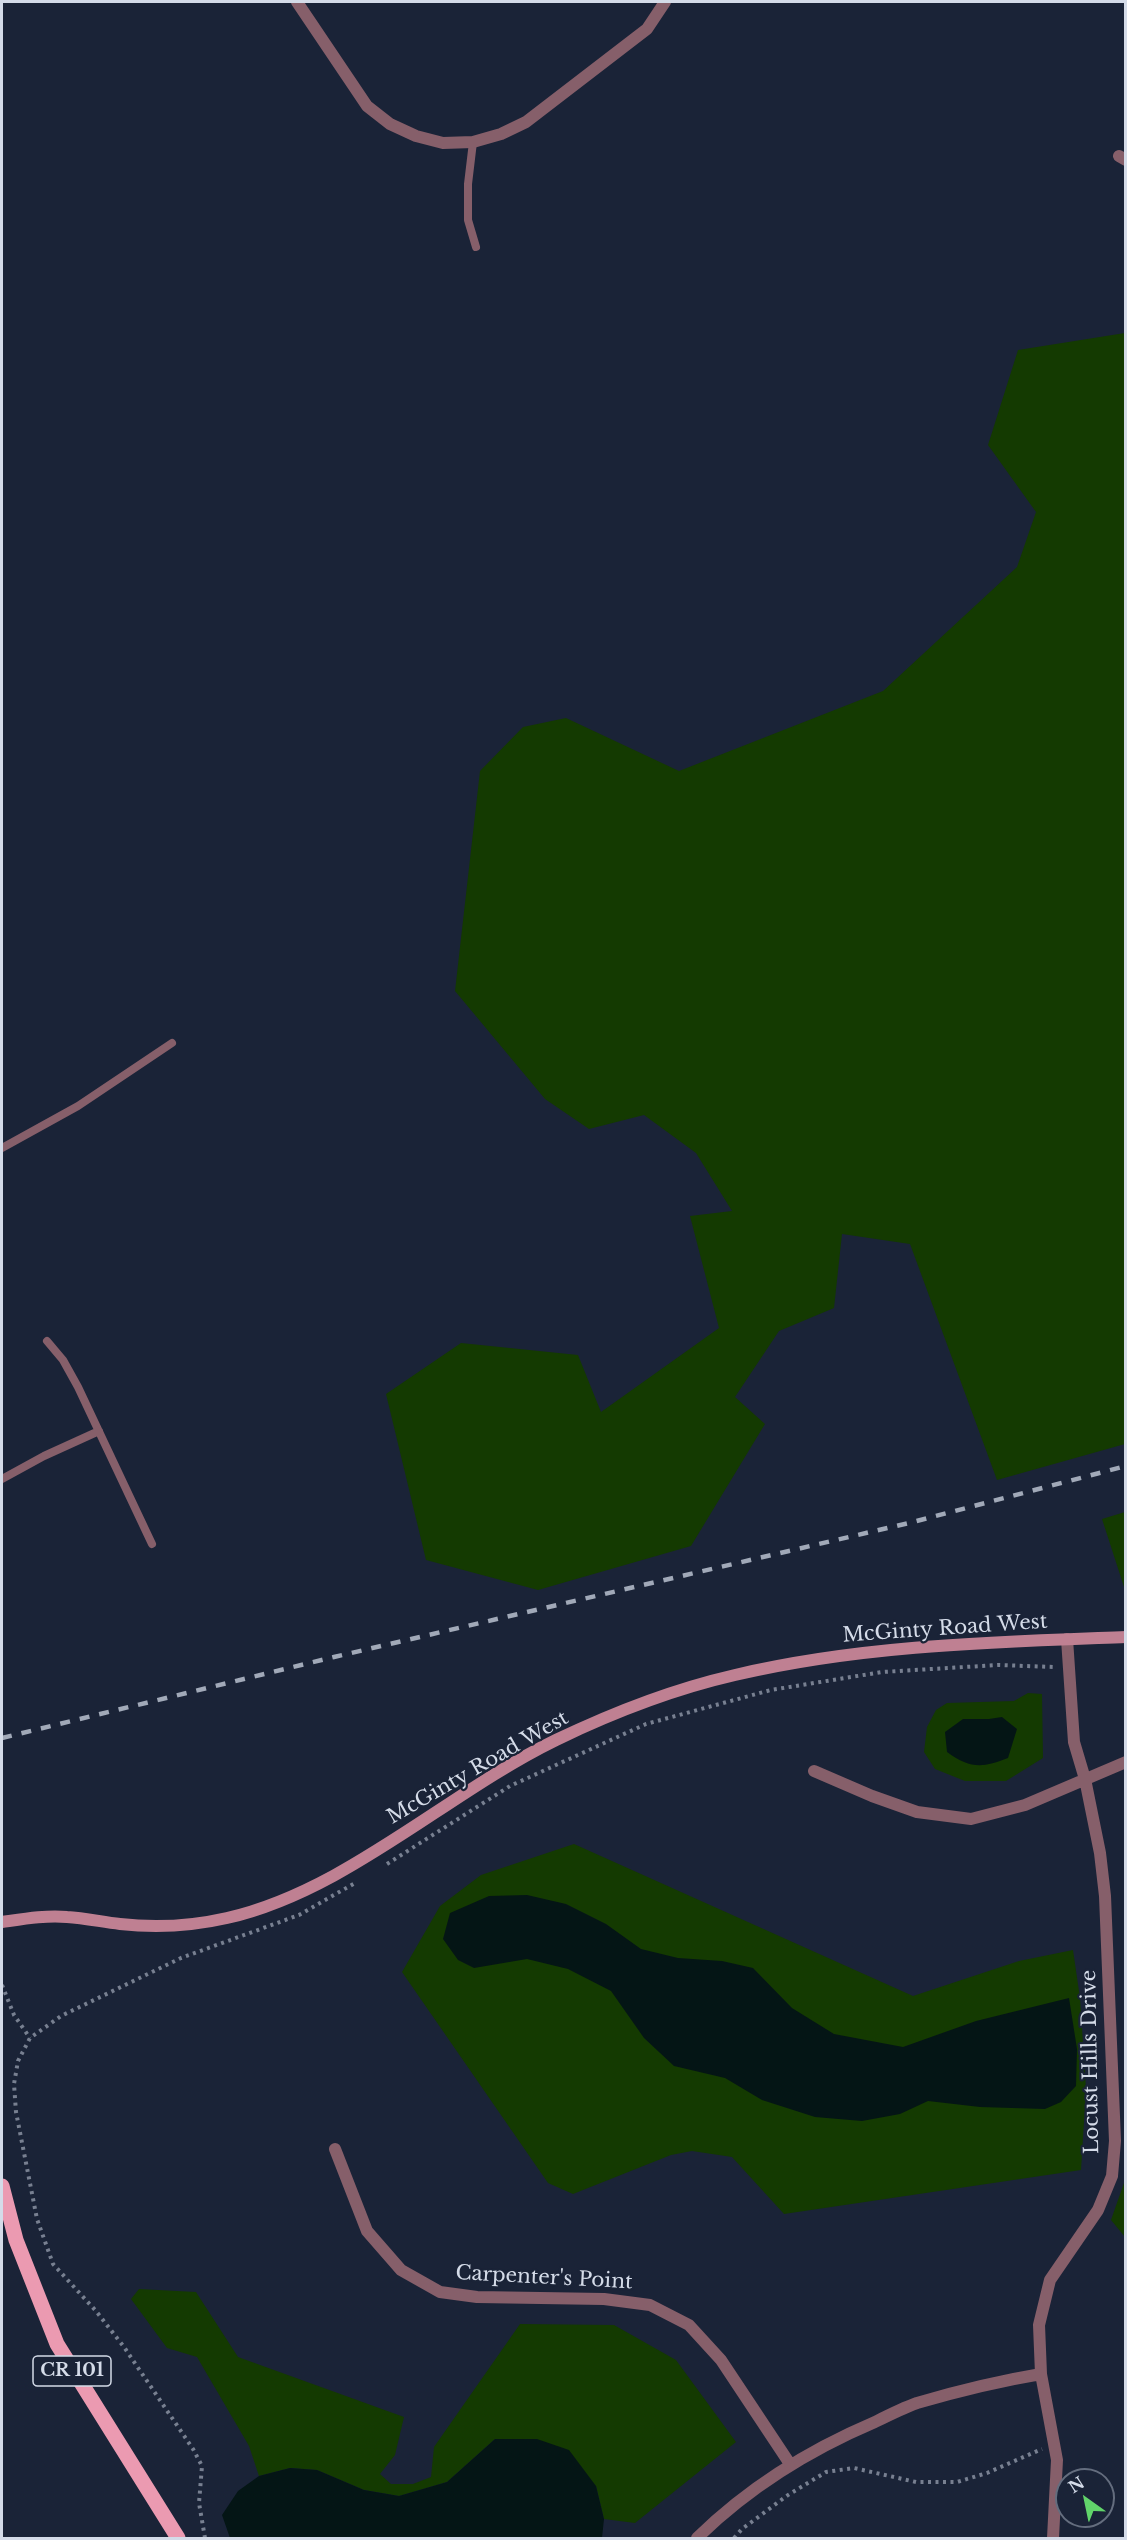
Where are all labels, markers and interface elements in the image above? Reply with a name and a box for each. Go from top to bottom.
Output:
street label: McGinty Road West [842,1610,1048,1648]
street label: McGinty Road West [383,1706,573,1830]
street label: Locust Hills Drive [1077,1970,1105,2154]
street label: Carpenter's Point [455,2261,633,2295]
road number: CR 101 [33,2356,111,2386]
north arrow [1055,2468,1115,2528]
text: N [1065,2472,1088,2497]

